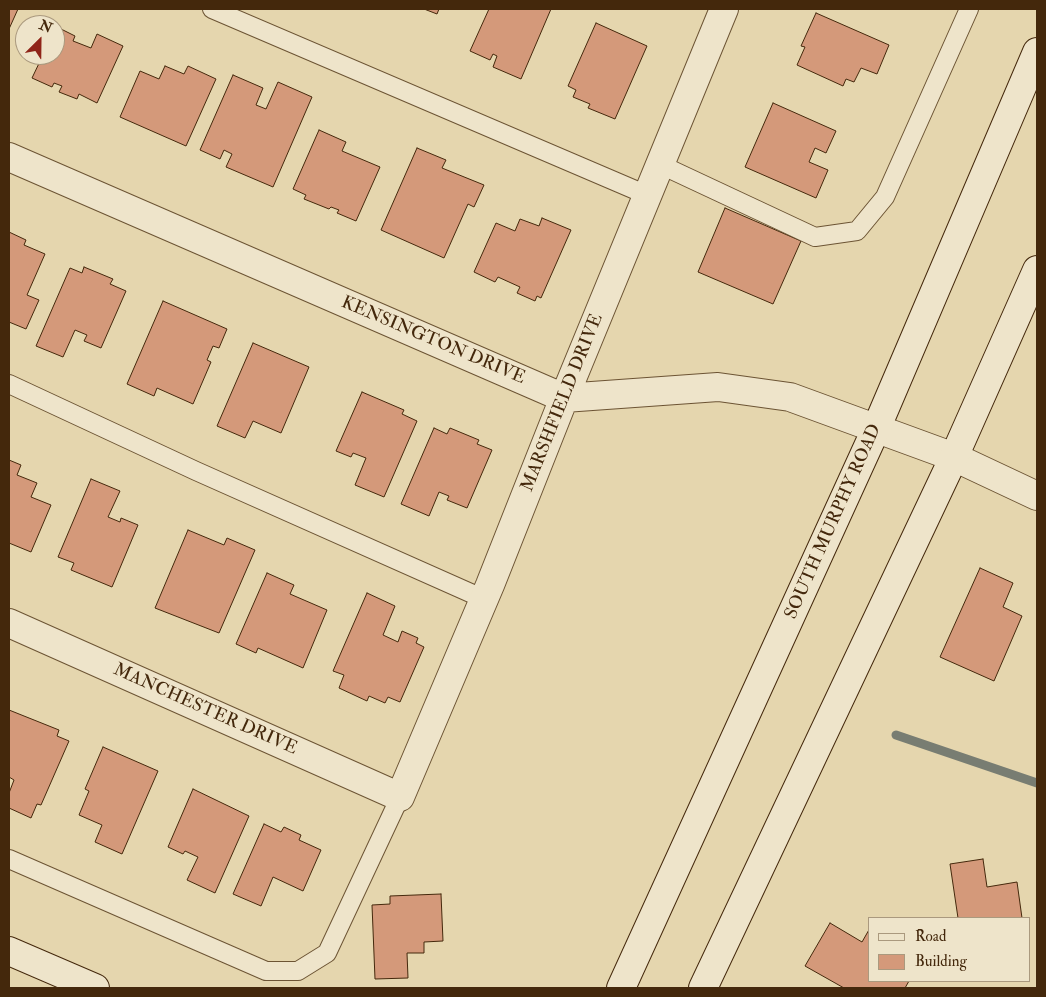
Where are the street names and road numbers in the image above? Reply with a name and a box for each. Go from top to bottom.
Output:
street label: KENSINGTON DRIVE [338,292,528,390]
street label: MARSHFIELD DRIVE [517,311,609,495]
street label: SOUTH MURPHY ROAD [781,421,887,623]
street label: MANCHESTER DRIVE [110,660,300,760]

